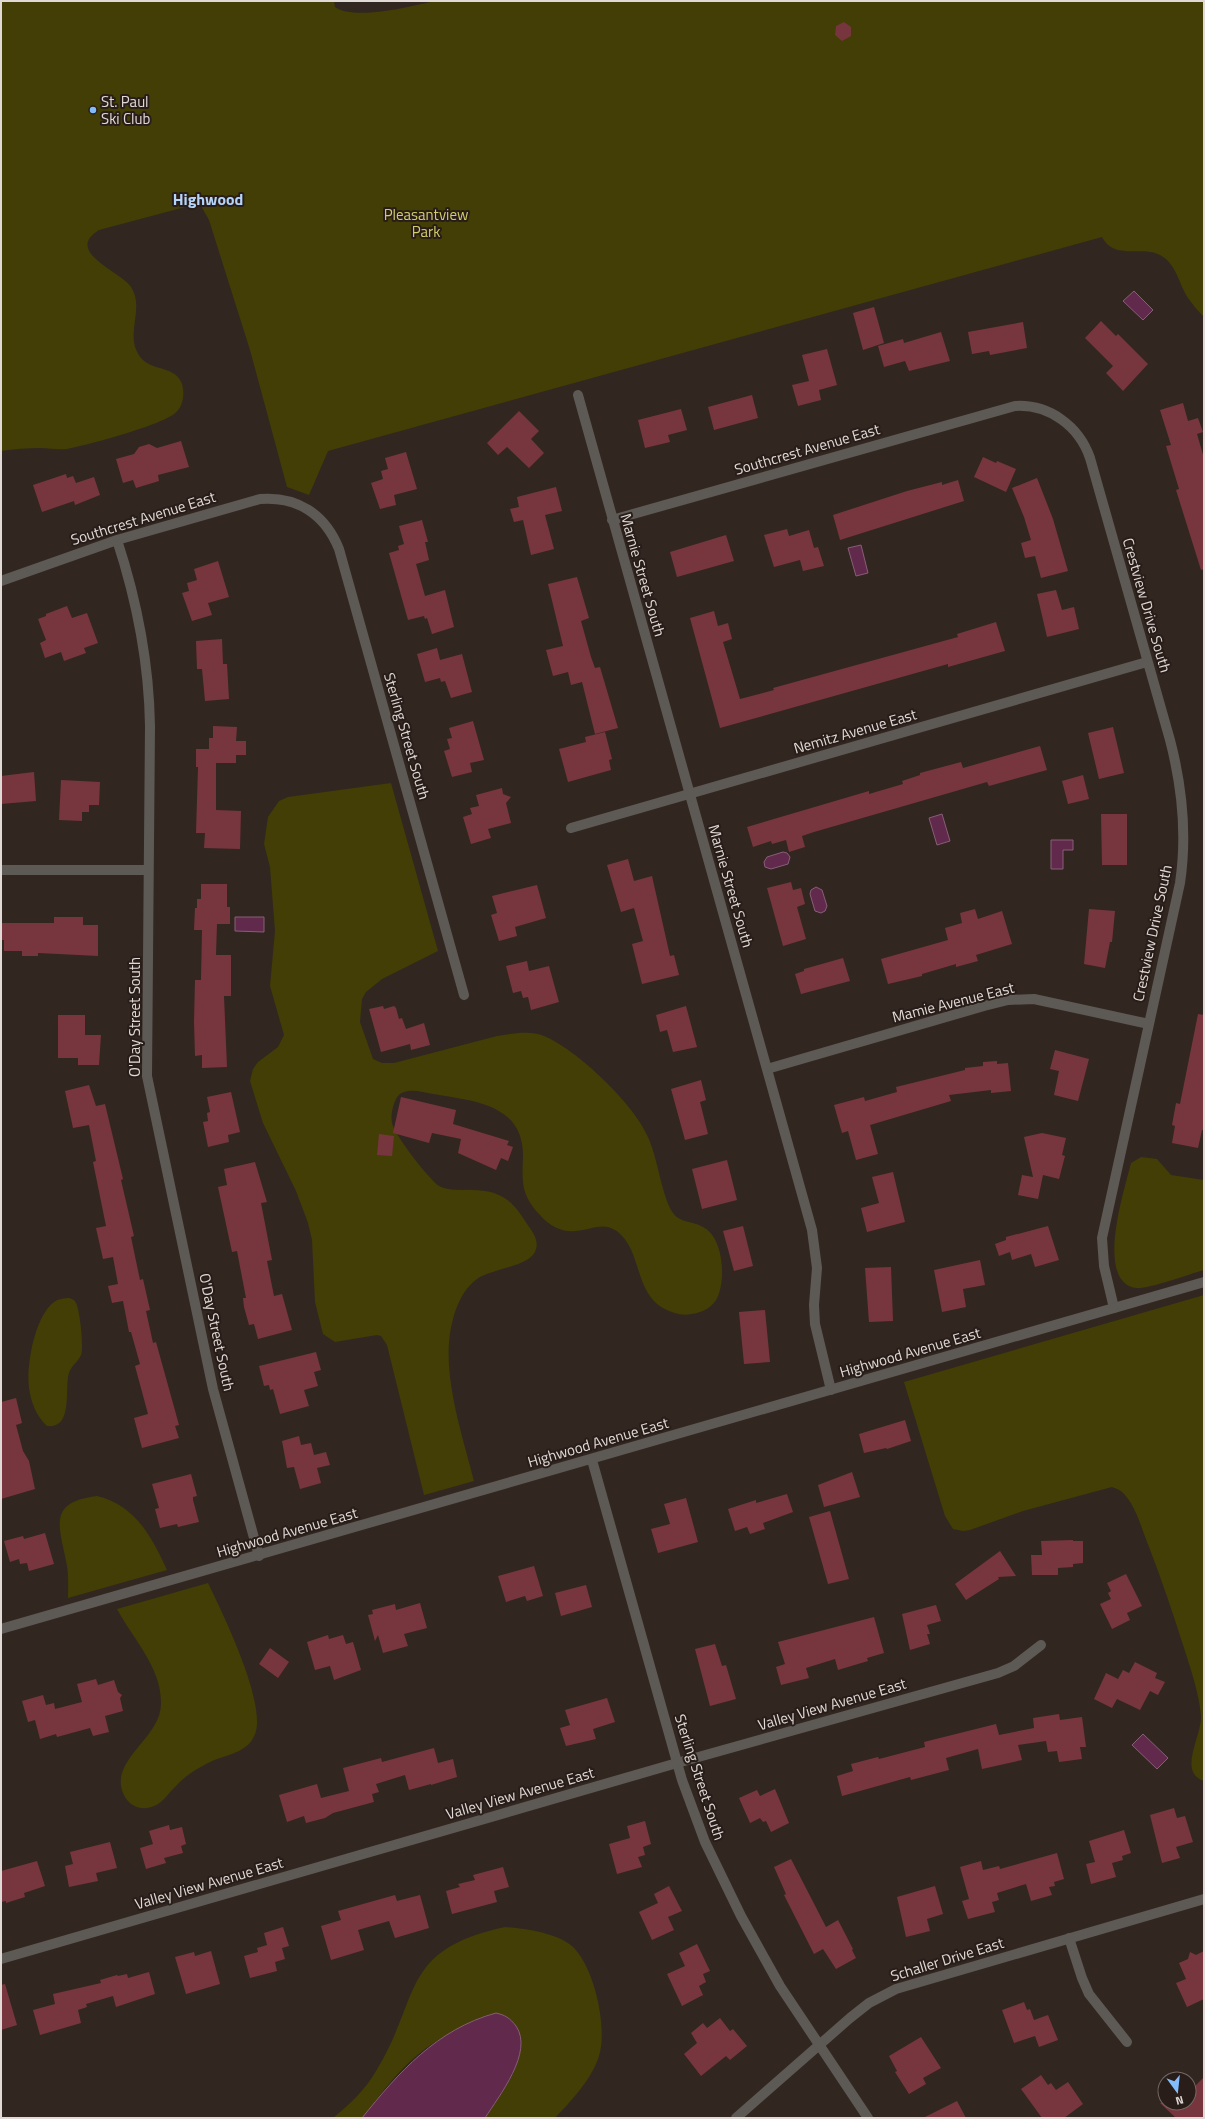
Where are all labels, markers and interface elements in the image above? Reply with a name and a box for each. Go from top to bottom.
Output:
place label: St. Paul Ski Club [101,90,150,130]
marker: St. Paul Ski Club [88,105,98,115]
district label: Highwood [173,187,243,211]
park label: Pleasantview Park [384,203,468,243]
street label: Southcrest Avenue East [732,417,883,481]
street label: Southcrest Avenue East [68,485,219,551]
street label: Marnie Street South [614,511,672,639]
street label: Crestview Drive South [1117,535,1177,675]
street label: Sterling Street South [378,670,436,802]
street label: Nemitz Avenue East [791,702,920,760]
street label: Marnie Street South [702,822,760,950]
street label: Crestview Drive South [1126,863,1178,1003]
street label: O'Day Street South [123,957,146,1077]
street label: Mamie Avenue East [890,976,1017,1028]
street label: O'Day Street South [193,1271,241,1393]
street label: Highwood Avenue East [837,1321,984,1383]
street label: Highwood Avenue East [525,1411,672,1473]
street label: Highwood Avenue East [214,1501,361,1563]
street label: Valley View Avenue East [755,1672,910,1736]
street label: Sterling Street South [669,1711,731,1843]
street label: Valley View Avenue East [443,1761,598,1825]
street label: Valley View Avenue East [132,1851,287,1915]
street label: Schaller Drive East [887,1931,1007,1987]
north arrow [1157,2071,1197,2111]
text: N [1174,2092,1185,2109]

